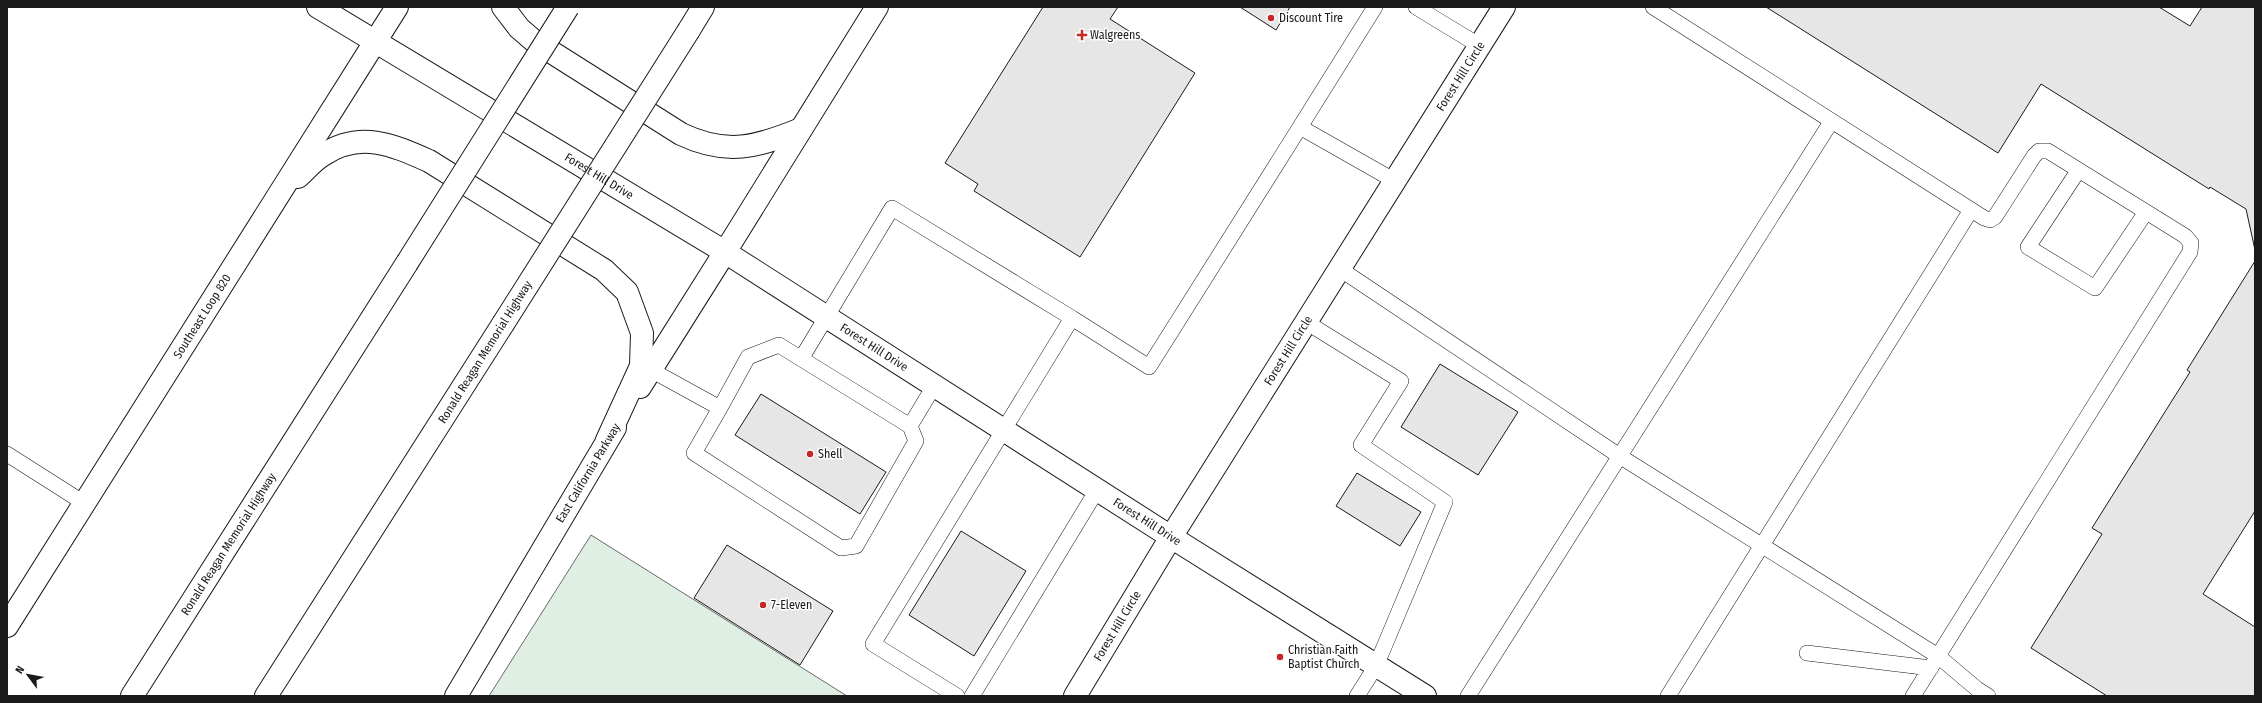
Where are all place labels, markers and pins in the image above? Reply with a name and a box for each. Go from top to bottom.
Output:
place label: Discount Tire [1279,11,1343,25]
marker: Discount Tire [1266,13,1276,23]
place label: Walgreens [1090,28,1140,42]
marker: Walgreens [1077,30,1087,40]
place label: Shell [818,447,843,461]
marker: Shell [805,449,815,459]
place label: 7-Eleven [771,598,812,612]
marker: 7-Eleven [758,600,768,610]
place label: Christian Faith Baptist Church [1288,643,1360,671]
marker: Christian Faith Baptist Church [1275,652,1285,662]

